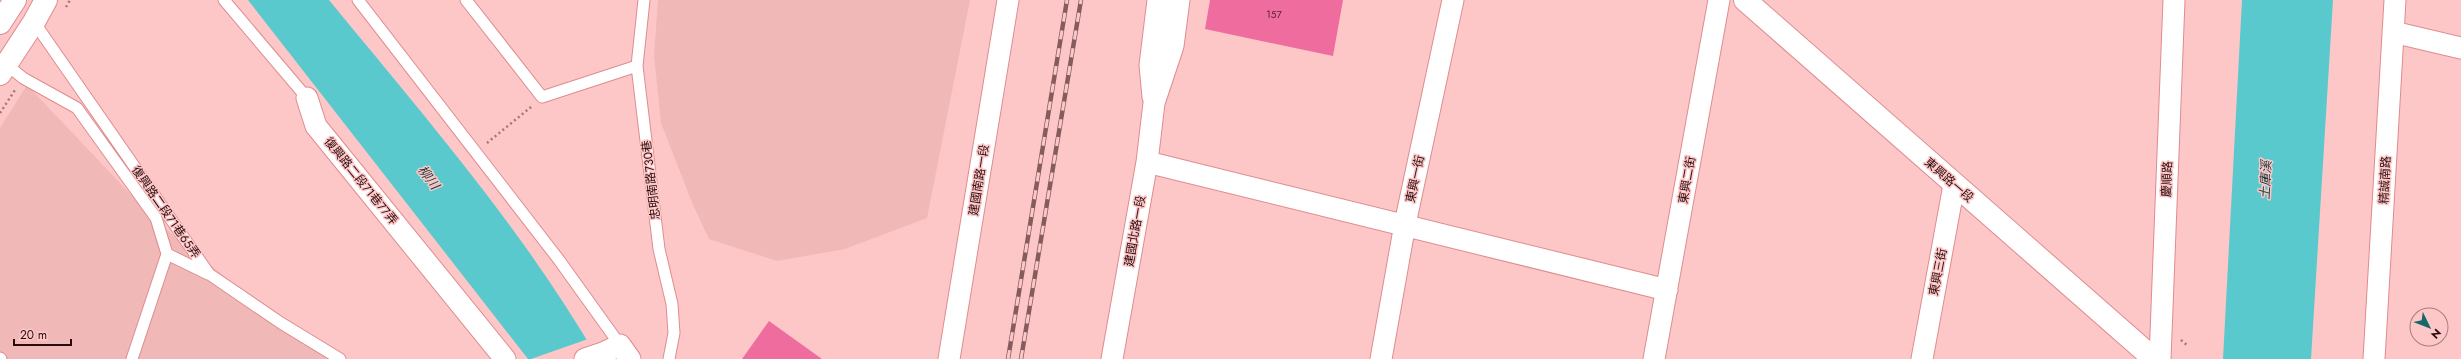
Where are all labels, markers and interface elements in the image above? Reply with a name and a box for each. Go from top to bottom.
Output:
house number: 157 [1266,7,1282,22]
street label: 復興路二段71巷77弄 [320,133,402,229]
street label: 忠明南路730巷 [637,139,665,221]
street label: 建國南路一段 [964,143,994,217]
street label: 東興一街 [1401,154,1429,204]
street label: 東興路一段 [1920,154,1978,206]
street label: 東興二街 [1674,155,1700,205]
street label: 精誠南路 [2375,156,2395,204]
water label: 土庫溪 [2255,158,2276,200]
water label: 柳川 [413,161,445,195]
street label: 慶順路 [2157,161,2177,197]
street label: 復興路二段71巷65弄 [127,162,205,262]
street label: 建國北路一段 [1120,194,1150,268]
street label: 東興三街 [1925,247,1951,297]
north arrow [2409,307,2449,347]
scale bar [14,321,71,347]
text: N [2427,325,2445,342]
text: 20 m [20,326,47,344]

